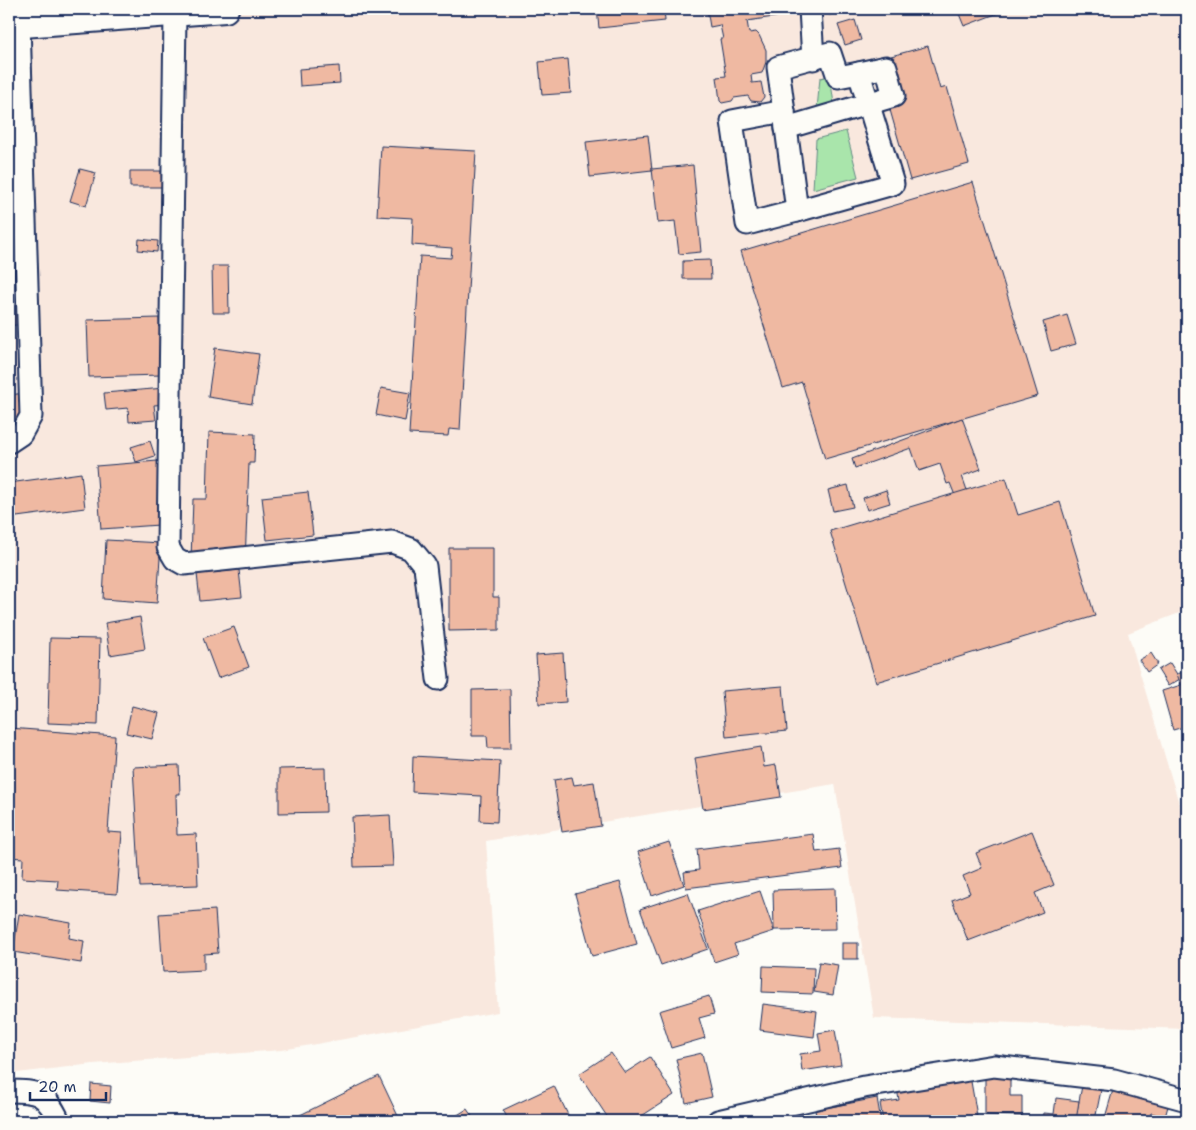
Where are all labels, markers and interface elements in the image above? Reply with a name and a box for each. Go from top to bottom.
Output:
scale bar [30,1070,106,1102]
text: 20 m [38,1077,77,1097]

